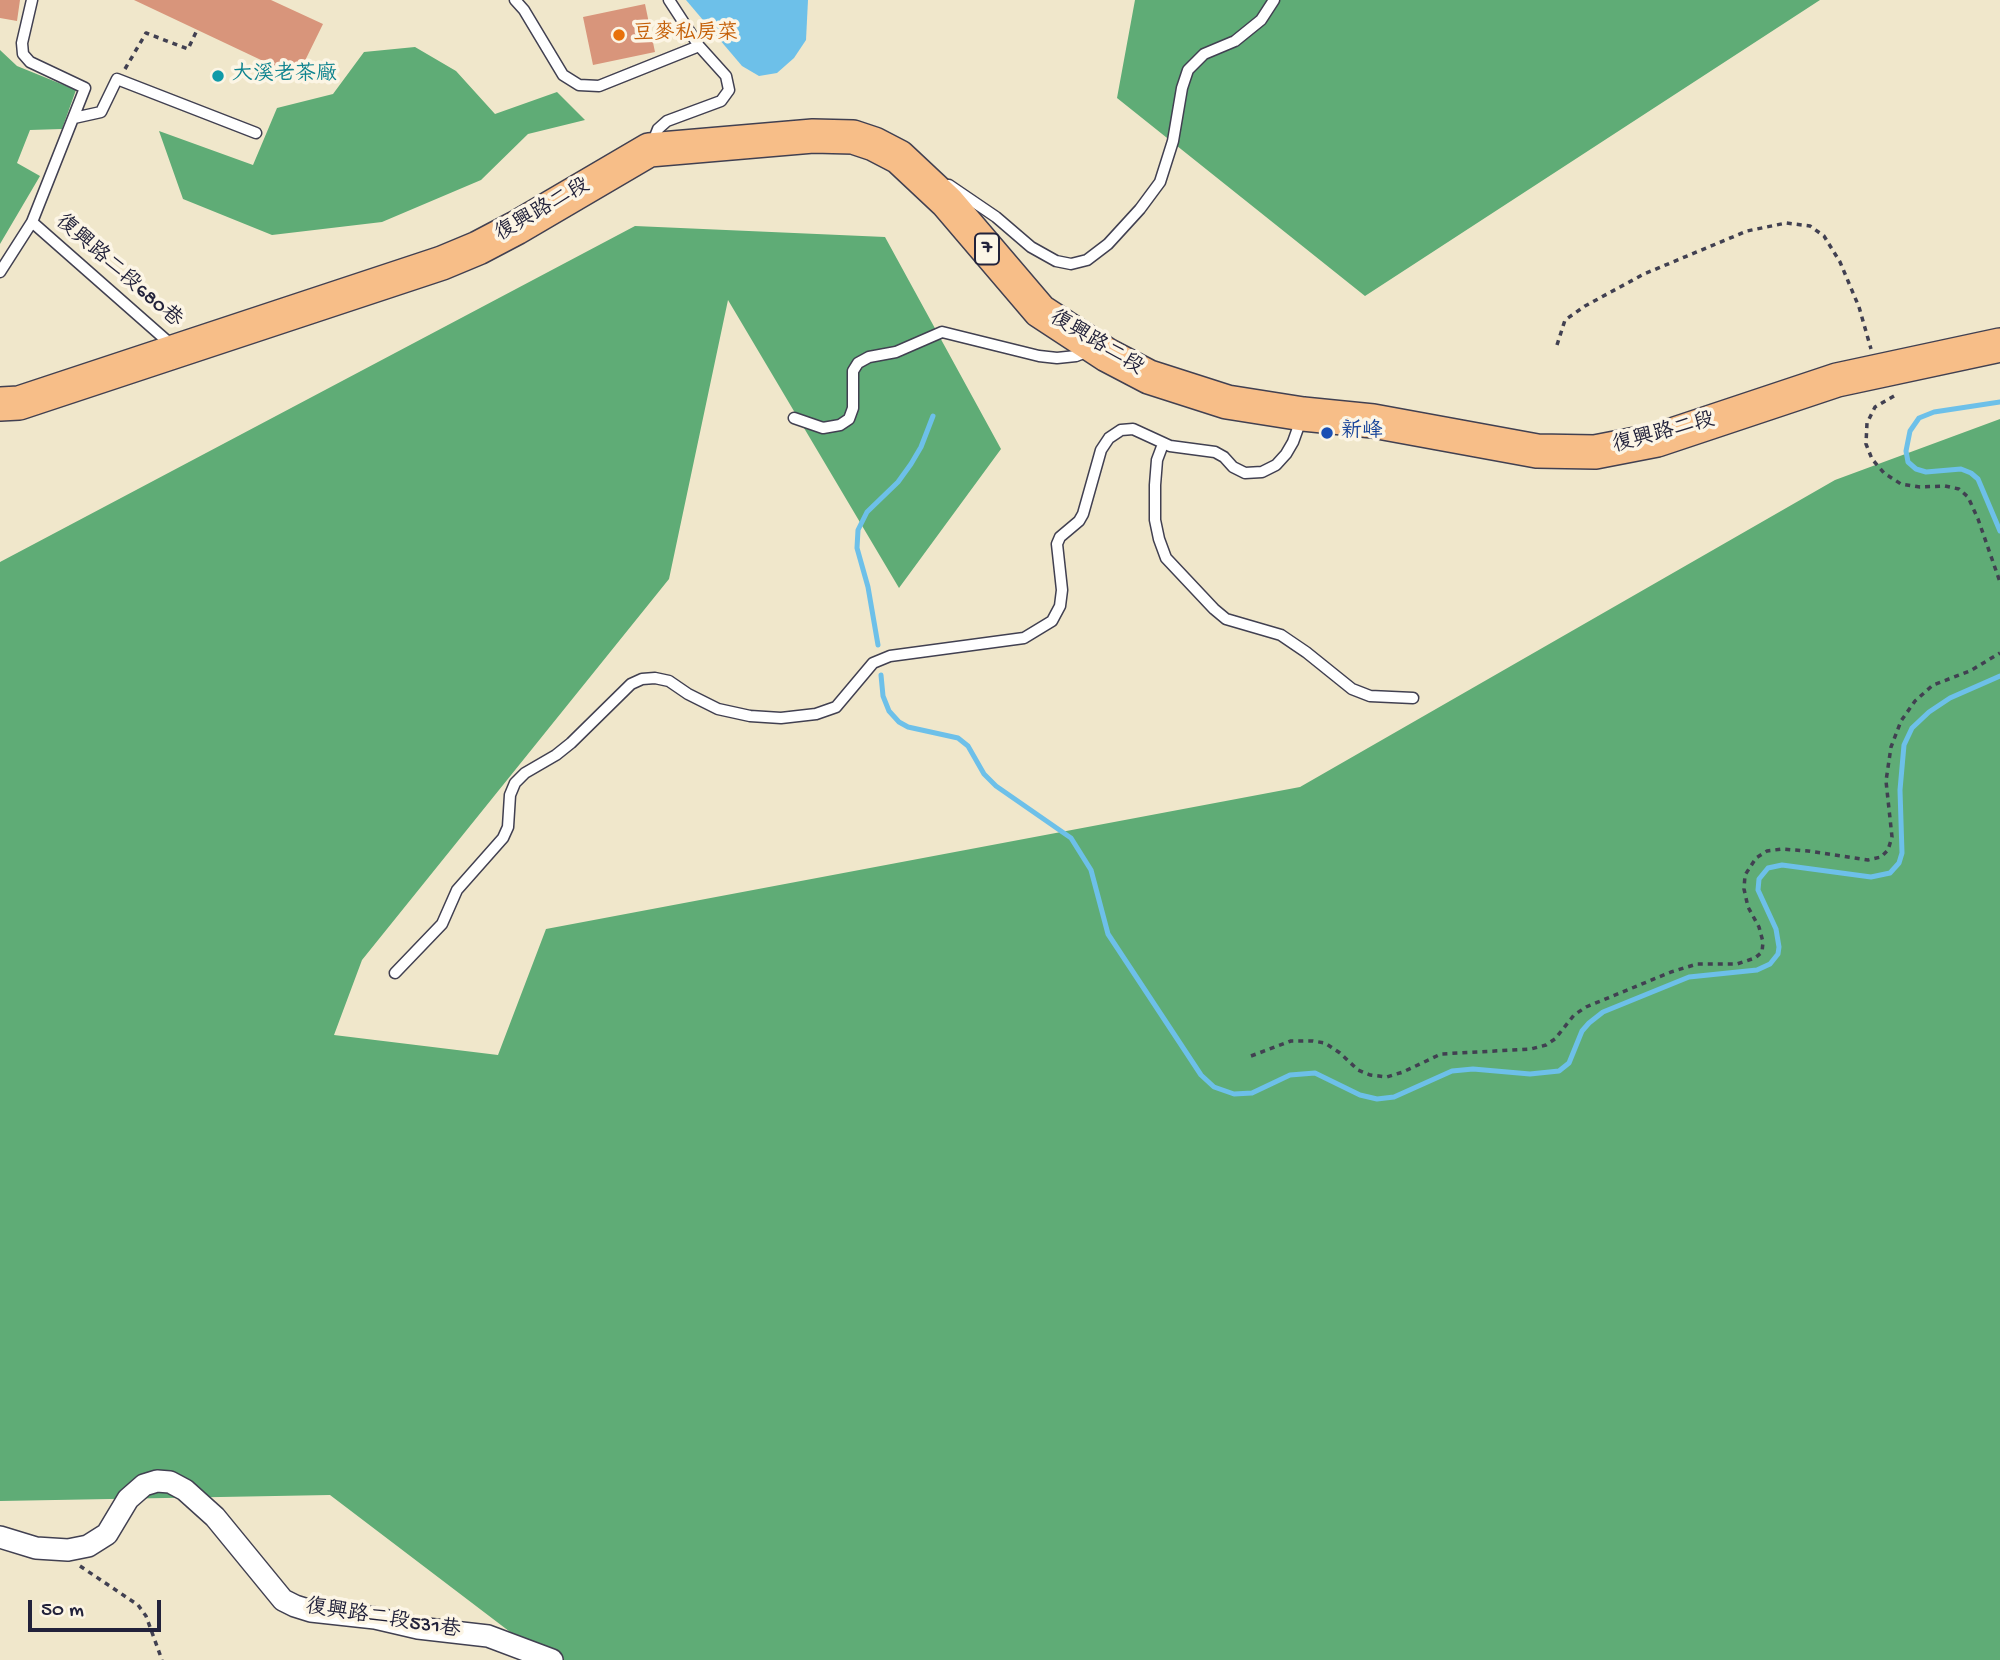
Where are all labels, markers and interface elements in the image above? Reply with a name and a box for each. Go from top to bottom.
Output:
place label: 豆麥私房菜 [633,22,738,48]
marker: 豆麥私房菜 [611,27,627,43]
place label: 大溪老茶廠 [232,63,337,89]
marker: 大溪老茶廠 [210,68,226,84]
street label: 復興路二段 [491,174,595,248]
street label: 復興路二段680巷 [49,210,187,334]
road number: 7 [975,233,999,264]
street label: 復興路二段 [1045,306,1147,382]
street label: 復興路二段 [1610,408,1718,460]
place label: 新峰 [1341,420,1383,446]
marker: 新峰 [1319,425,1335,441]
scale bar [32,1586,164,1630]
street label: 復興路二段531巷 [304,1595,462,1645]
text: 50 m [41,1599,84,1624]

